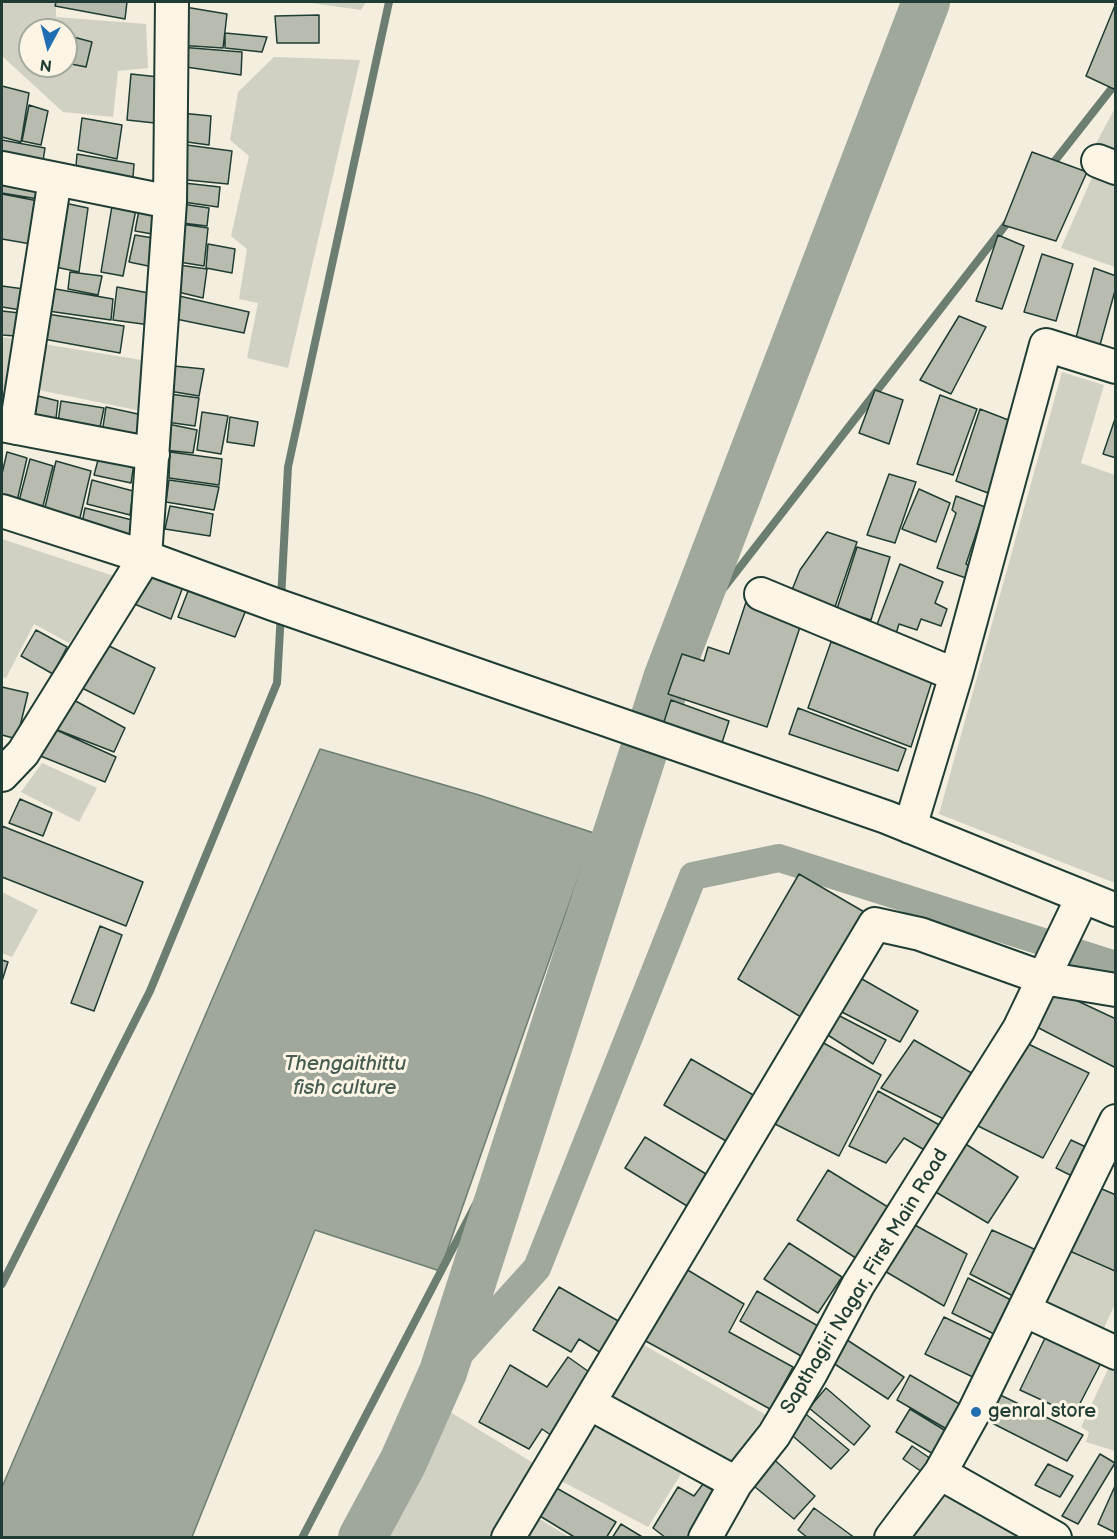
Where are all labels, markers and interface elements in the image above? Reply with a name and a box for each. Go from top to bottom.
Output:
north arrow [18,18,78,78]
text: N [39,54,53,75]
water label: Thengaithittu fish culture [284,1052,406,1102]
street label: Sapthagiri Nagar, First Main Road [776,1145,954,1419]
place label: genral store [988,1400,1096,1424]
marker: genral store [969,1405,983,1419]

